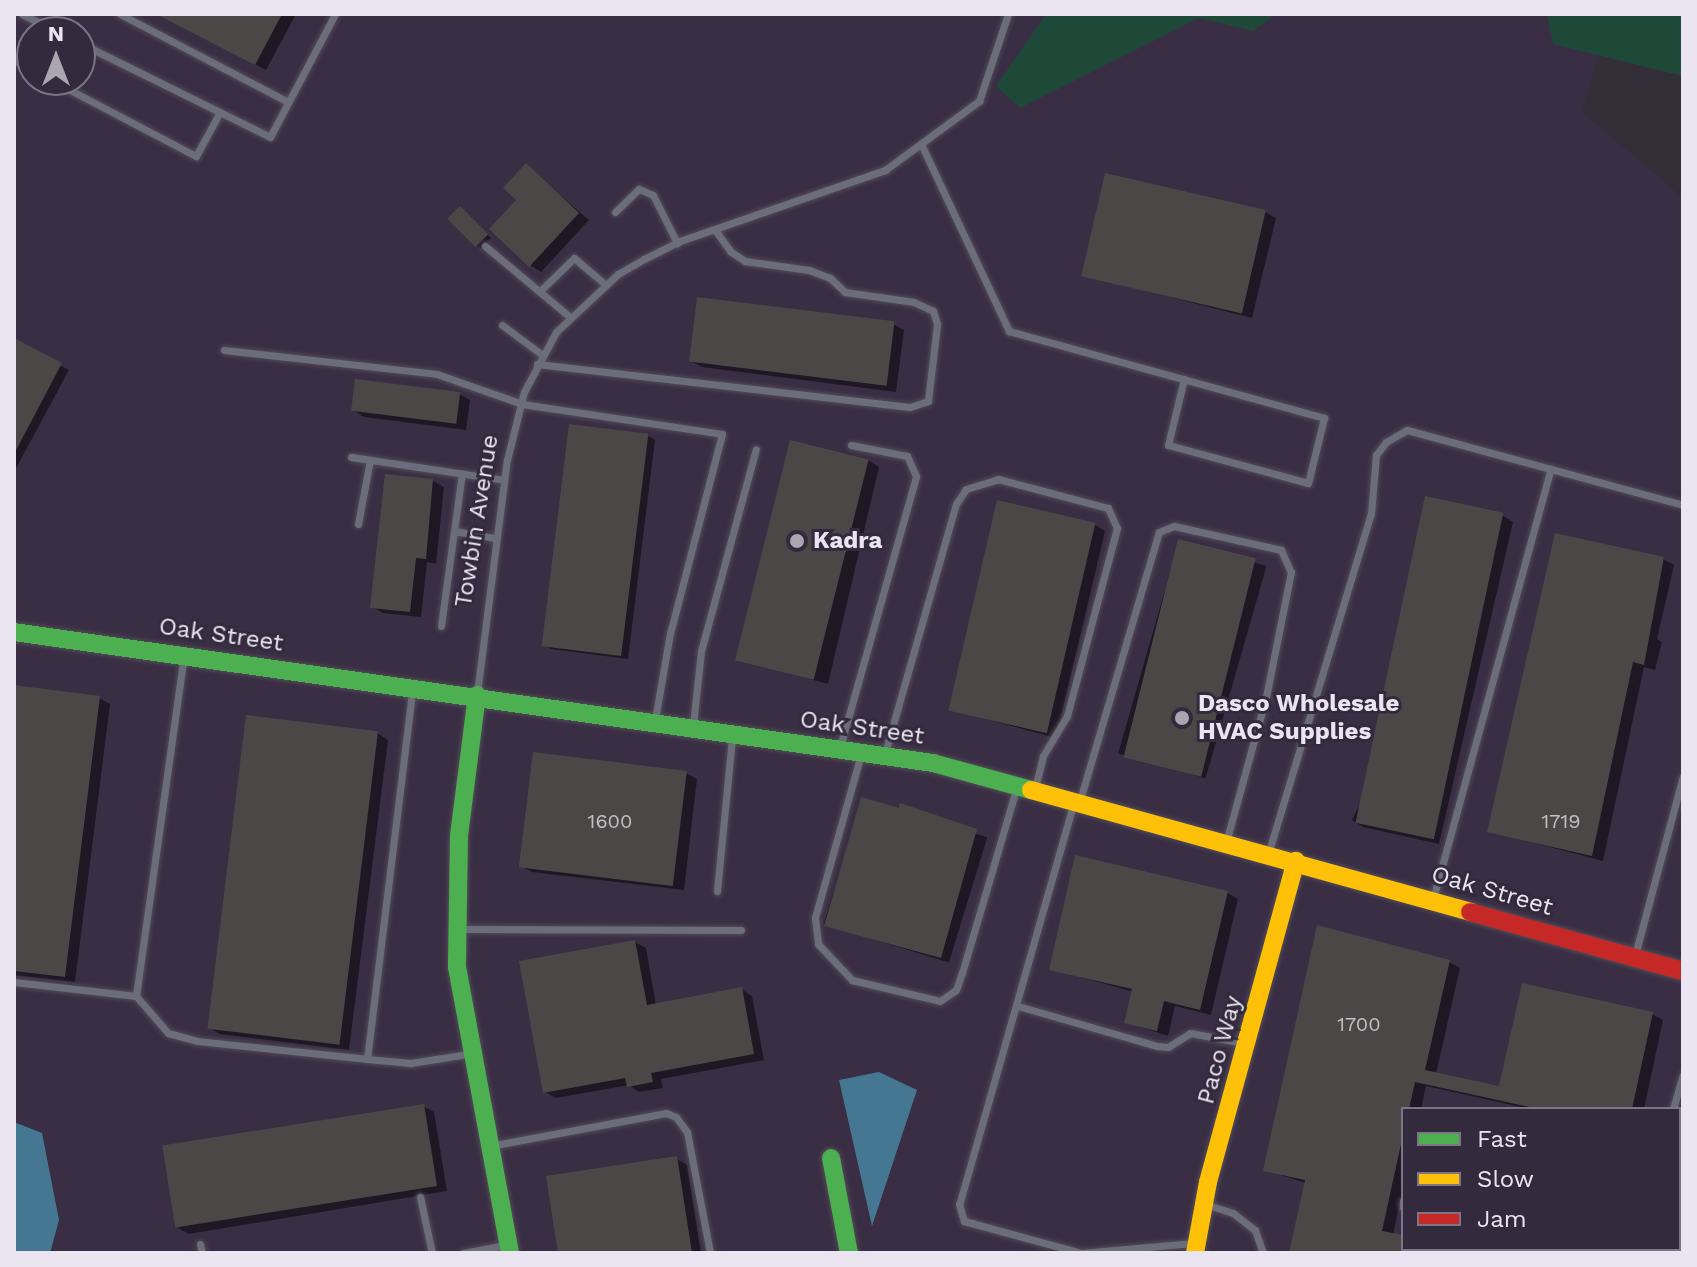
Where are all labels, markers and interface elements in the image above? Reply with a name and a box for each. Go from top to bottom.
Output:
north arrow [16,16,96,96]
text: N [48,21,64,46]
street label: Towbin Avenue [449,432,505,610]
place label: Kadra [813,527,882,555]
marker: Kadra [788,532,806,550]
street label: Oak Street [157,612,285,658]
place label: Dasco Wholesale HVAC Supplies [1198,690,1400,746]
street label: Oak Street [798,705,926,751]
marker: Dasco Wholesale HVAC Supplies [1173,709,1191,727]
house number: 1600 [588,809,632,833]
house number: 1719 [1541,809,1581,833]
street label: Oak Street [1428,860,1556,922]
street label: Paco Way [1192,992,1248,1108]
house number: 1700 [1337,1012,1381,1036]
legend [1401,1107,1681,1251]
text: Fast [1477,1125,1527,1153]
text: Slow [1477,1165,1534,1193]
text: Jam [1477,1205,1527,1233]

